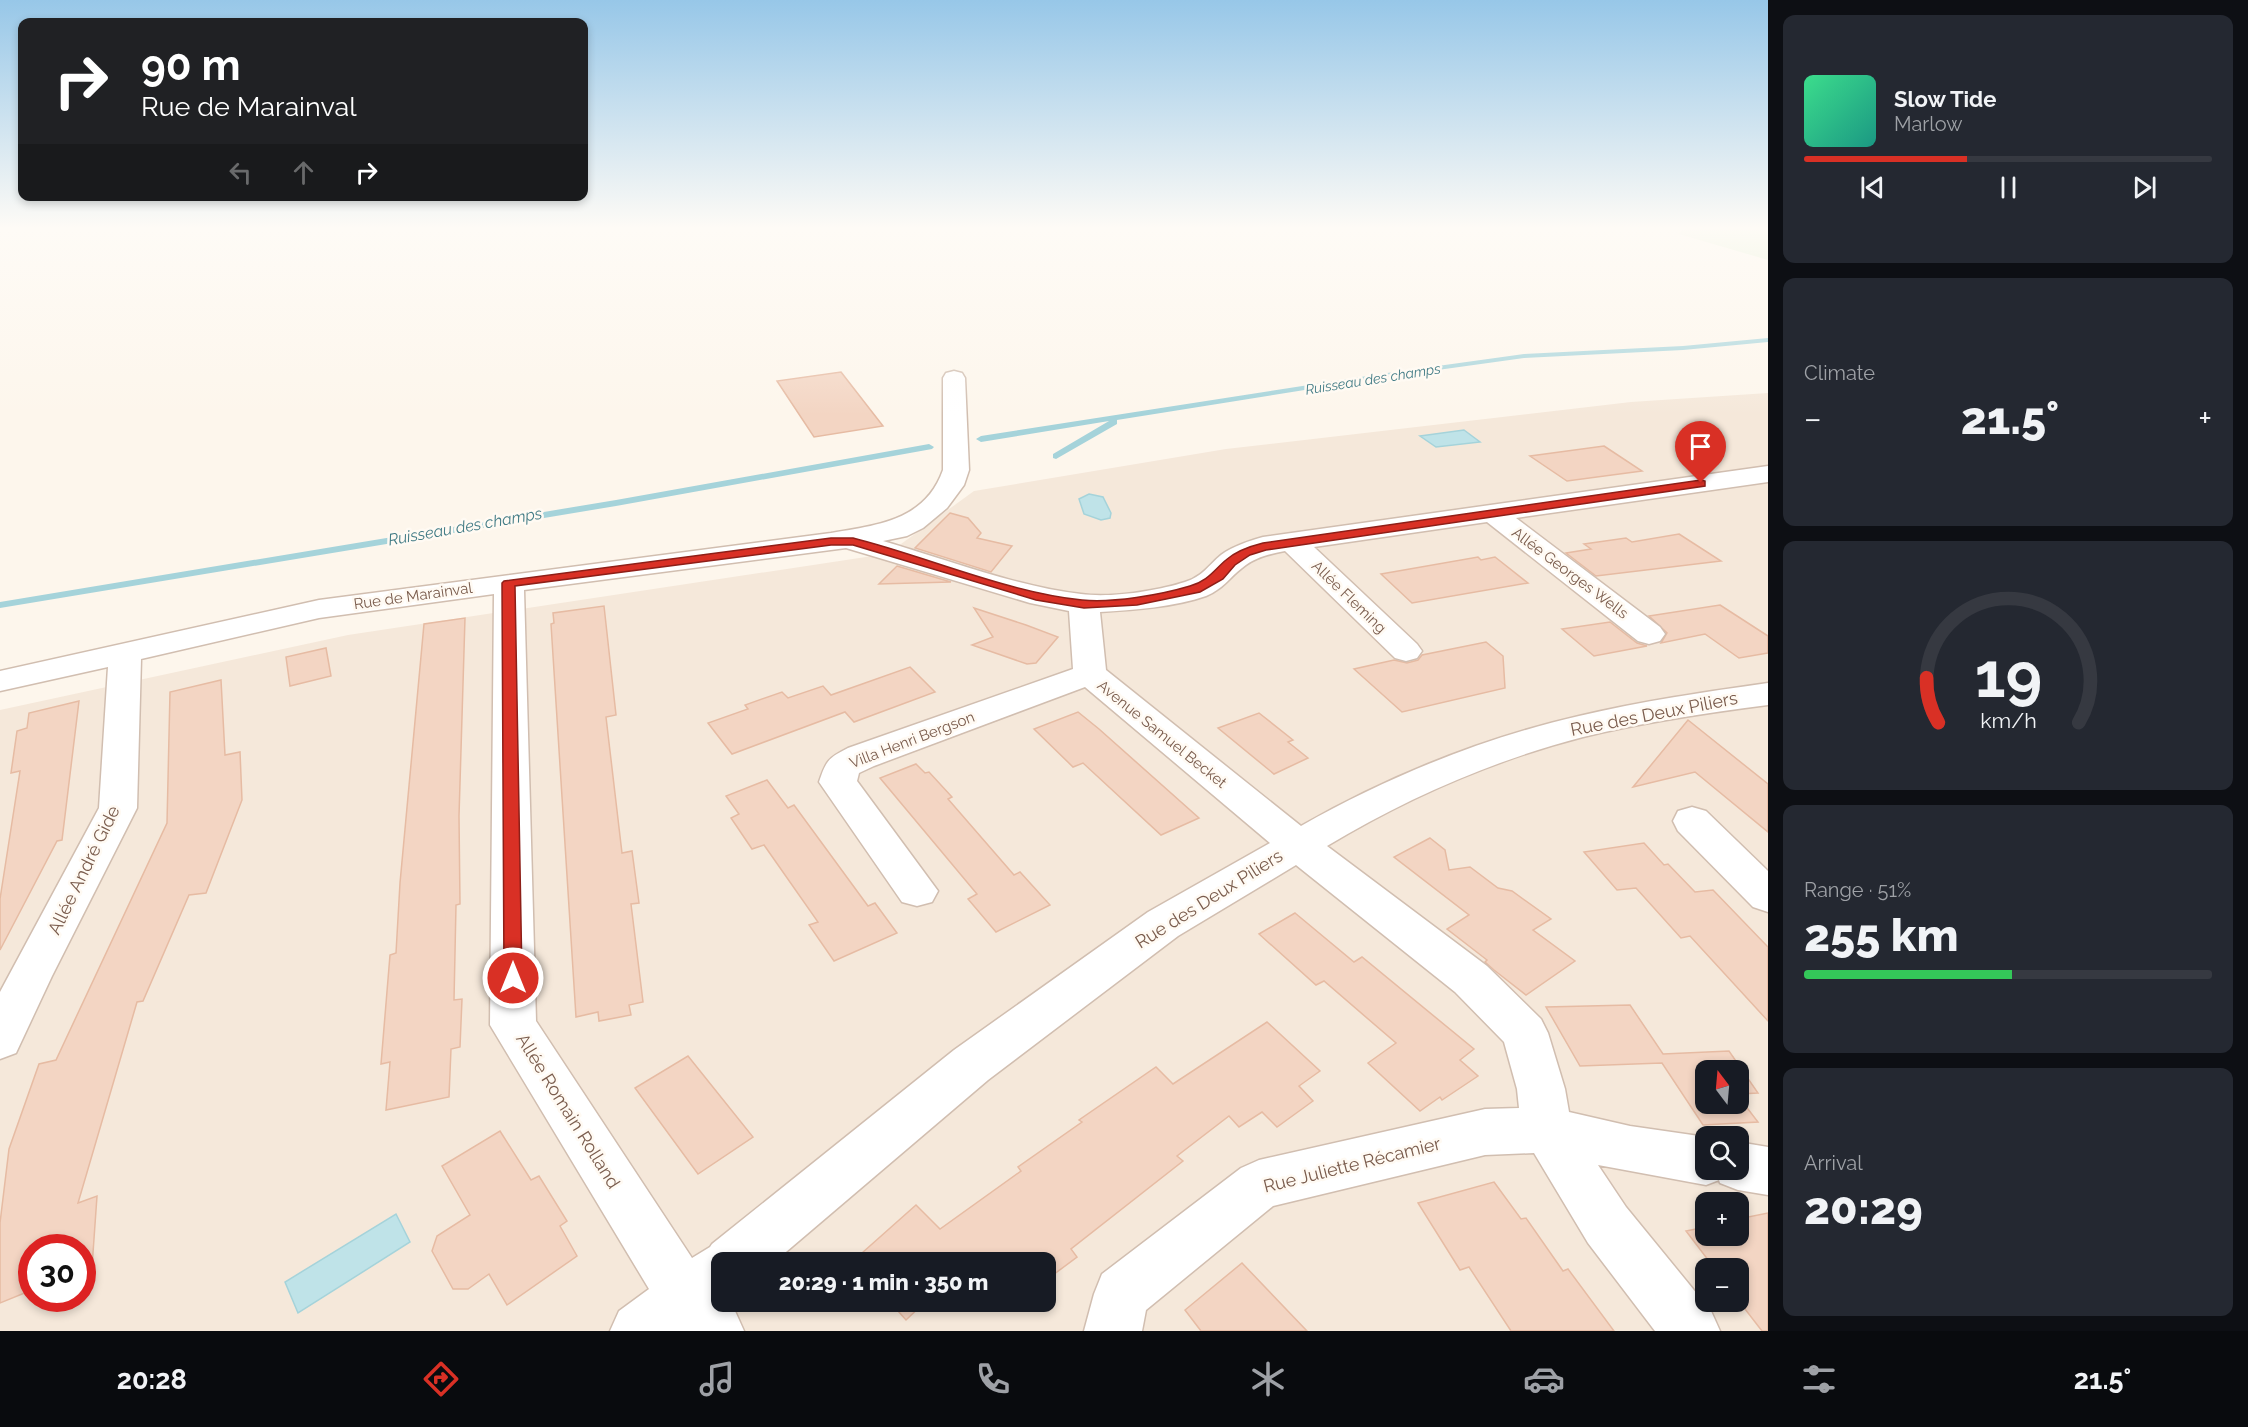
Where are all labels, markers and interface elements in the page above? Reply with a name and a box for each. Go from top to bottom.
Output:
text: 90 m [141,41,241,90]
icon: right [42,42,120,120]
text: Slow Tide [1894,86,1996,112]
text: Rue de Marainval [141,91,357,122]
text: Marlow [1894,112,1963,136]
icon: left [224,156,257,189]
icon: ahead [287,156,320,189]
icon: right [350,156,383,189]
icon: previous [1856,171,1889,204]
icon: pause [1992,171,2025,204]
icon: next [2128,171,2161,204]
water label: Ruisseau des champs [1304,360,1442,398]
text: Climate [1804,361,1875,385]
text: 21.5° [1961,392,2059,445]
text: − [1804,399,1822,438]
text: + [2198,399,2212,438]
pin [1675,421,1726,483]
icon: arrive [1684,430,1717,463]
water label: Ruisseau des champs [387,503,544,549]
street label: Allée Georges Wells [1508,523,1632,623]
street label: Allée Fleming [1308,557,1390,637]
street label: Rue de Marainval [352,579,474,613]
text: 19 [1974,638,2042,712]
street label: Avenue Samuel Becket [1094,676,1230,792]
street label: Rue des Deux Piliers [1569,687,1740,740]
street label: Villa Henri Bergson [847,708,977,772]
text: km/h [1980,708,2036,733]
street label: Allée André Gide [43,802,124,938]
street label: Rue des Deux Piliers [1131,845,1287,952]
text: Range · 51% [1804,878,1911,902]
text: 255 km [1804,909,1959,962]
position arrow [481,946,545,1010]
street label: Allée Romain Rolland [512,1029,625,1192]
north arrow [1695,1060,1749,1114]
map controls [1695,1060,1749,1312]
button: search [1695,1126,1749,1180]
street label: Rue Juliette Récamier [1261,1132,1443,1197]
text: Arrival [1804,1151,1863,1175]
text: 20:29 [1804,1182,1923,1235]
button: + [1695,1192,1749,1246]
speed limit sign: 30 [18,1234,96,1312]
button: − [1695,1258,1749,1312]
text: 20:29 · 1 min · 350 m [779,1269,988,1295]
icon: directions [420,1358,462,1400]
icon: music [696,1358,738,1400]
icon: phone [972,1358,1014,1400]
icon: climate [1247,1358,1289,1400]
icon: car [1523,1358,1565,1400]
icon: filters [1798,1358,1840,1400]
text: 20:28 [117,1364,187,1395]
text: 21.5° [2074,1364,2131,1395]

